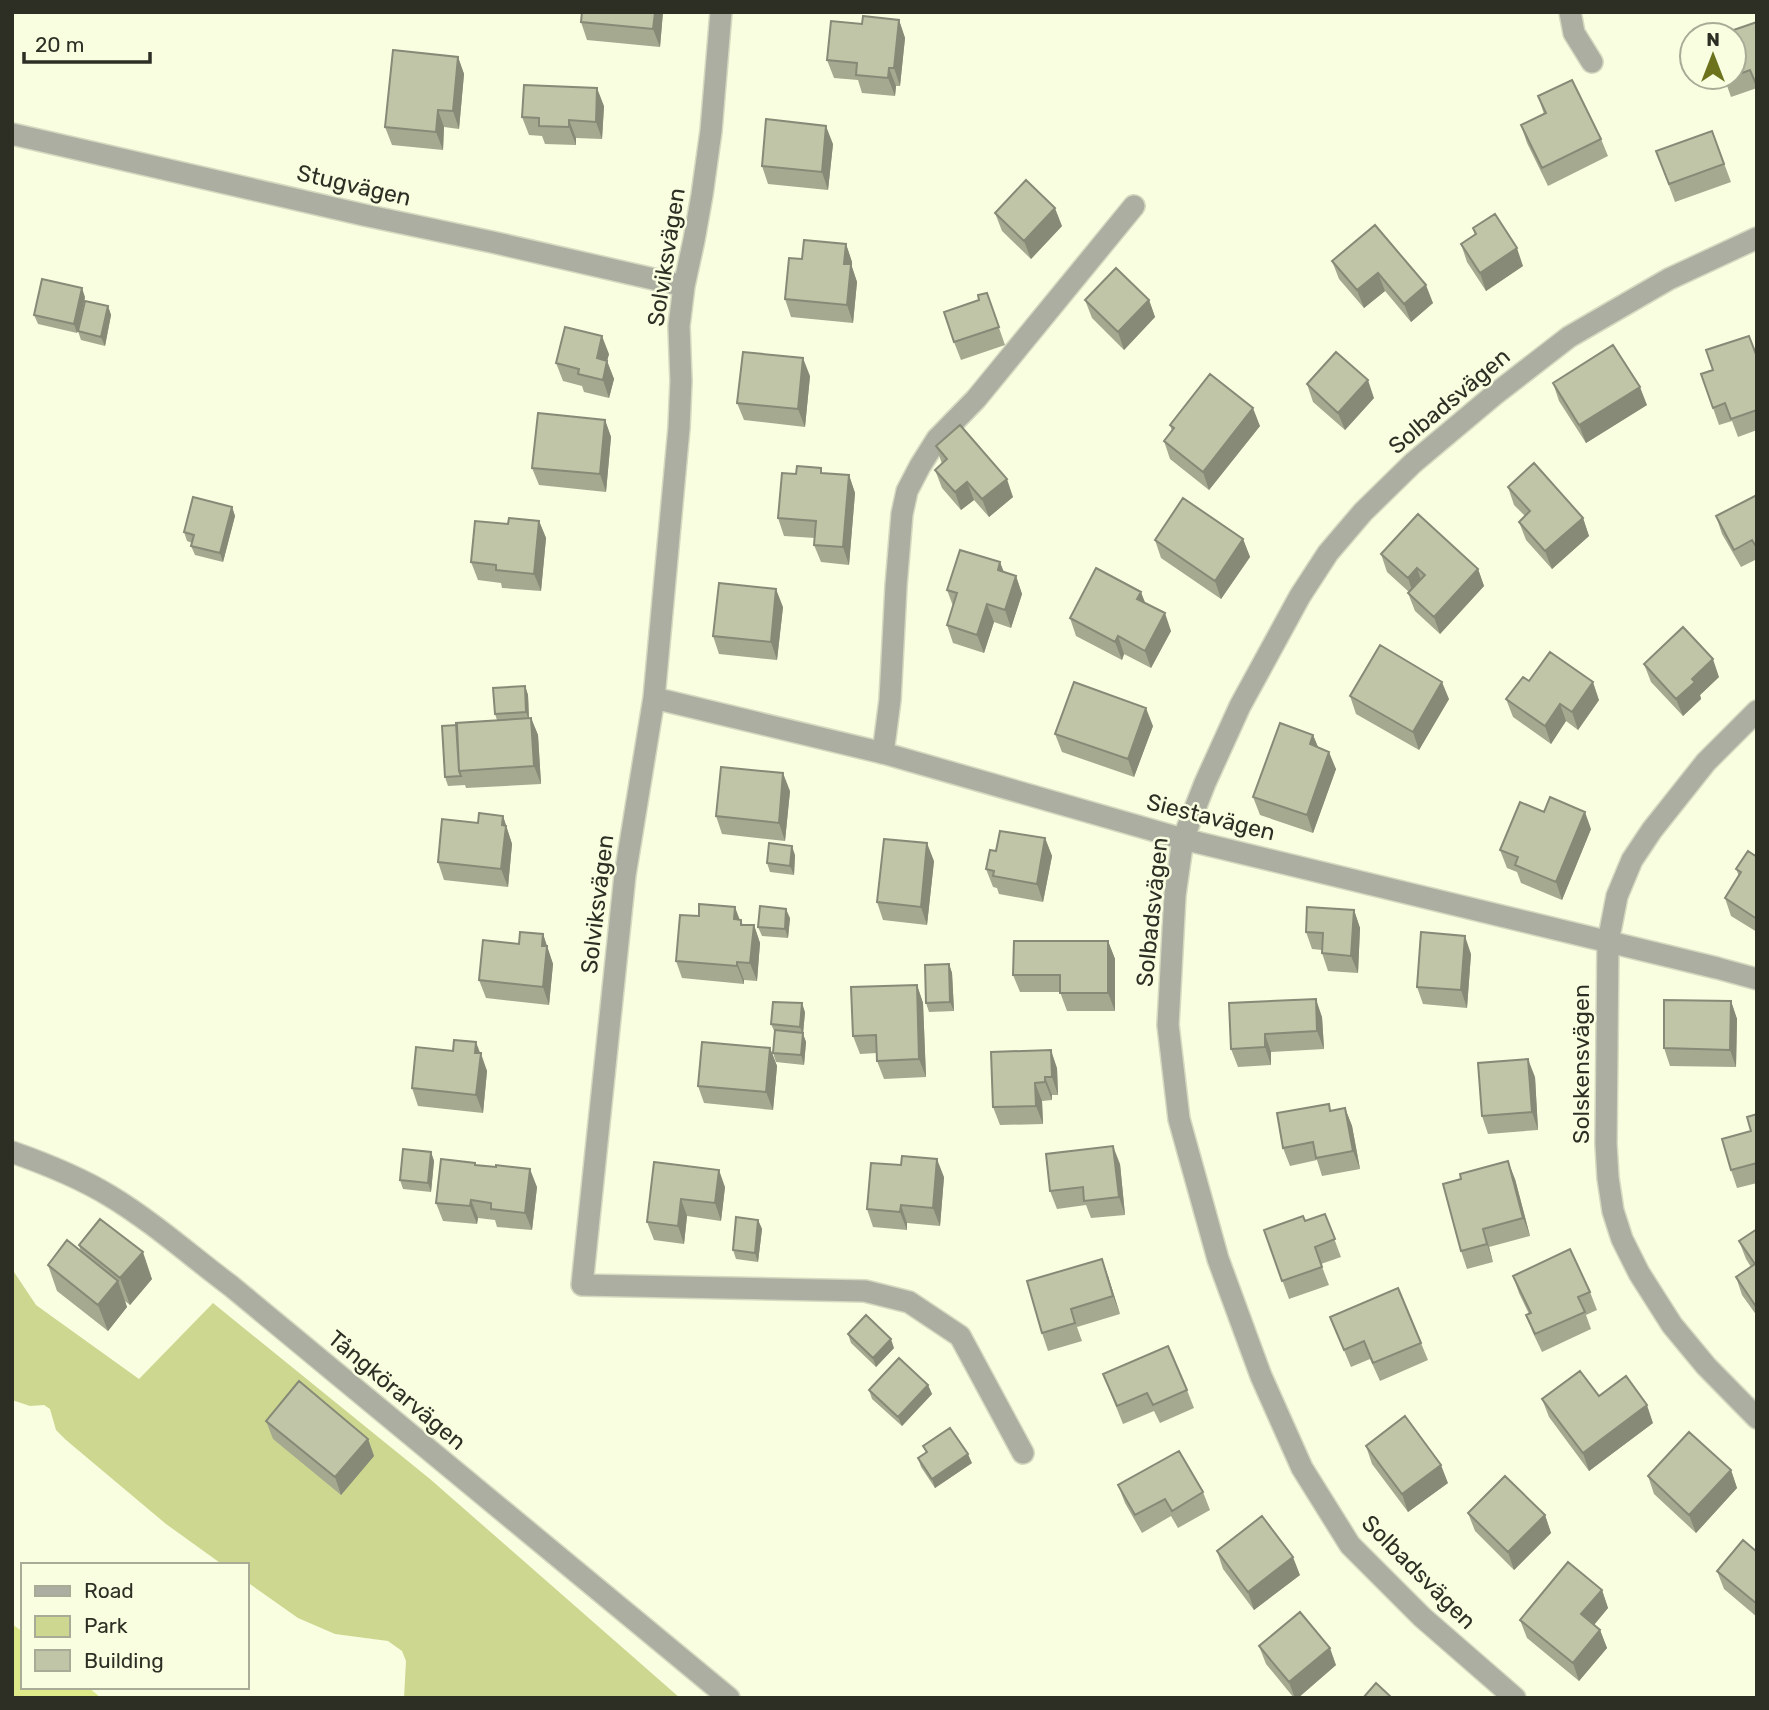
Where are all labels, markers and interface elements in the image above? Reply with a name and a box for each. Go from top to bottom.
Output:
scale bar [24,21,150,65]
north arrow [1678,21,1748,91]
text: N [1706,28,1720,51]
text: 20 m [35,32,84,57]
street label: Stugvägen [294,158,414,212]
street label: Solviksvägen [641,186,691,328]
street label: Solbadsvägen [1383,342,1515,460]
street label: Siestavägen [1144,788,1278,846]
street label: Solviksvägen [575,833,619,975]
street label: Solbadsvägen [1130,836,1174,988]
street label: Solskensvägen [1567,984,1595,1144]
street label: Tångkörarvägen [322,1324,472,1456]
street label: Solbadsvägen [1356,1509,1482,1635]
legend [21,1563,248,1689]
text: Road [84,1578,134,1603]
text: Park [84,1613,128,1638]
text: Building [84,1648,164,1673]

